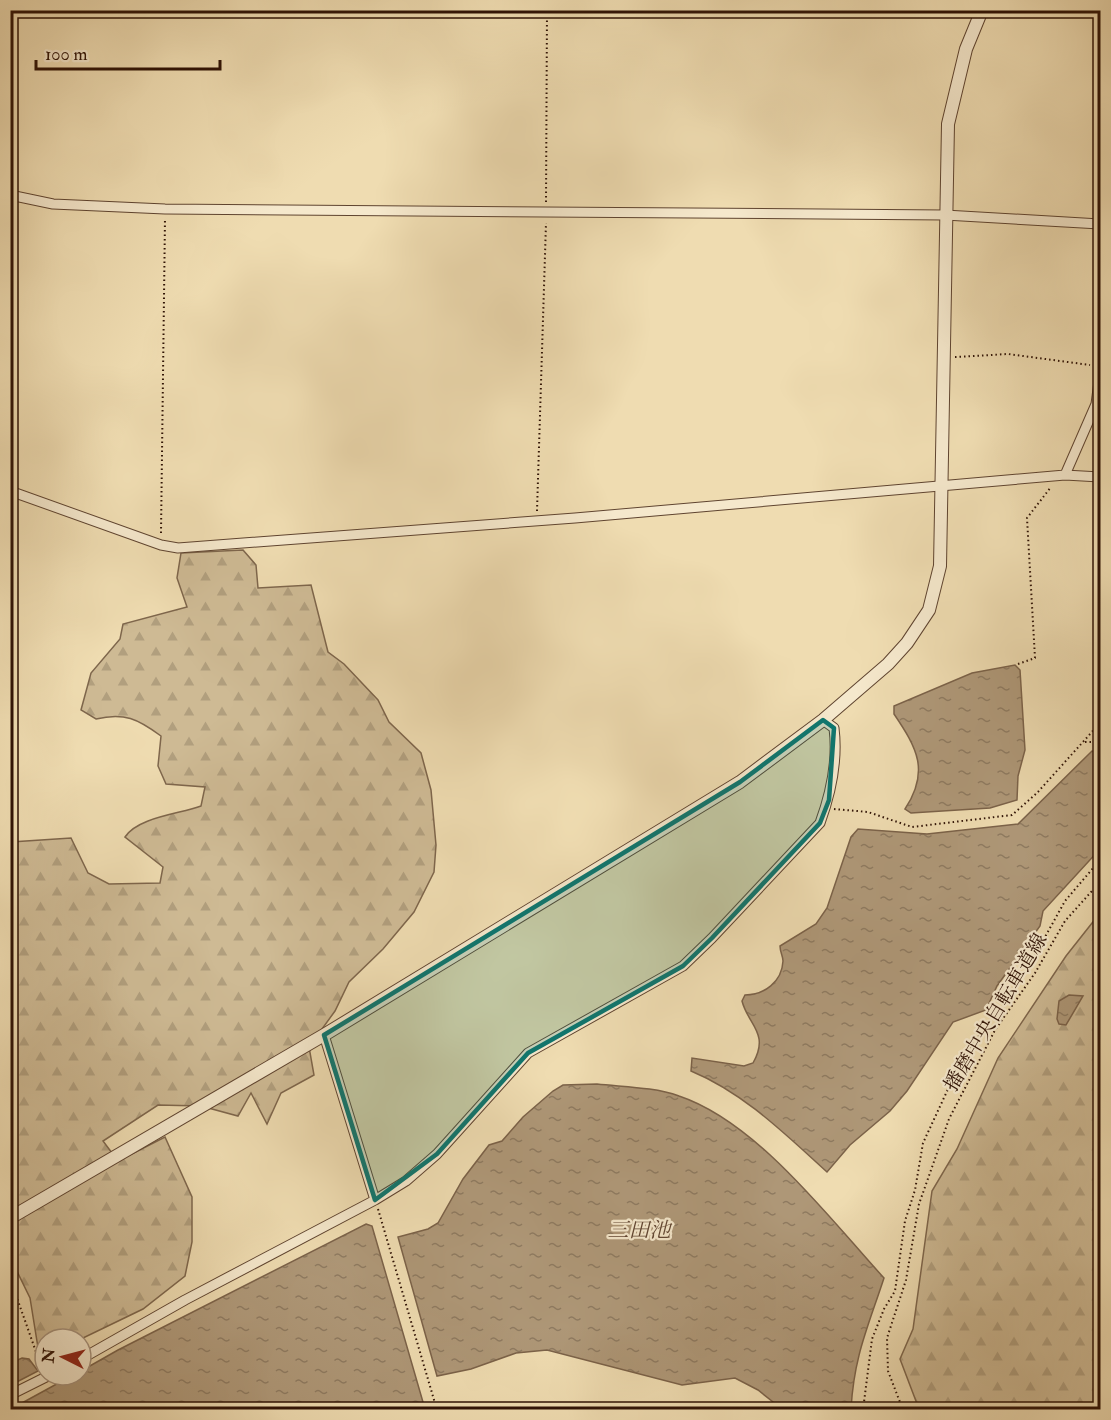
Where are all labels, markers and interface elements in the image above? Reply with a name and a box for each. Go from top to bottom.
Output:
scale bar [36,33,220,71]
text: 100 m [45,43,88,66]
street label: 播磨中央自転車道線 [938,929,1052,1096]
water label: 三田池 [608,1217,672,1244]
north arrow [33,1327,93,1387]
text: N [38,1347,60,1365]

